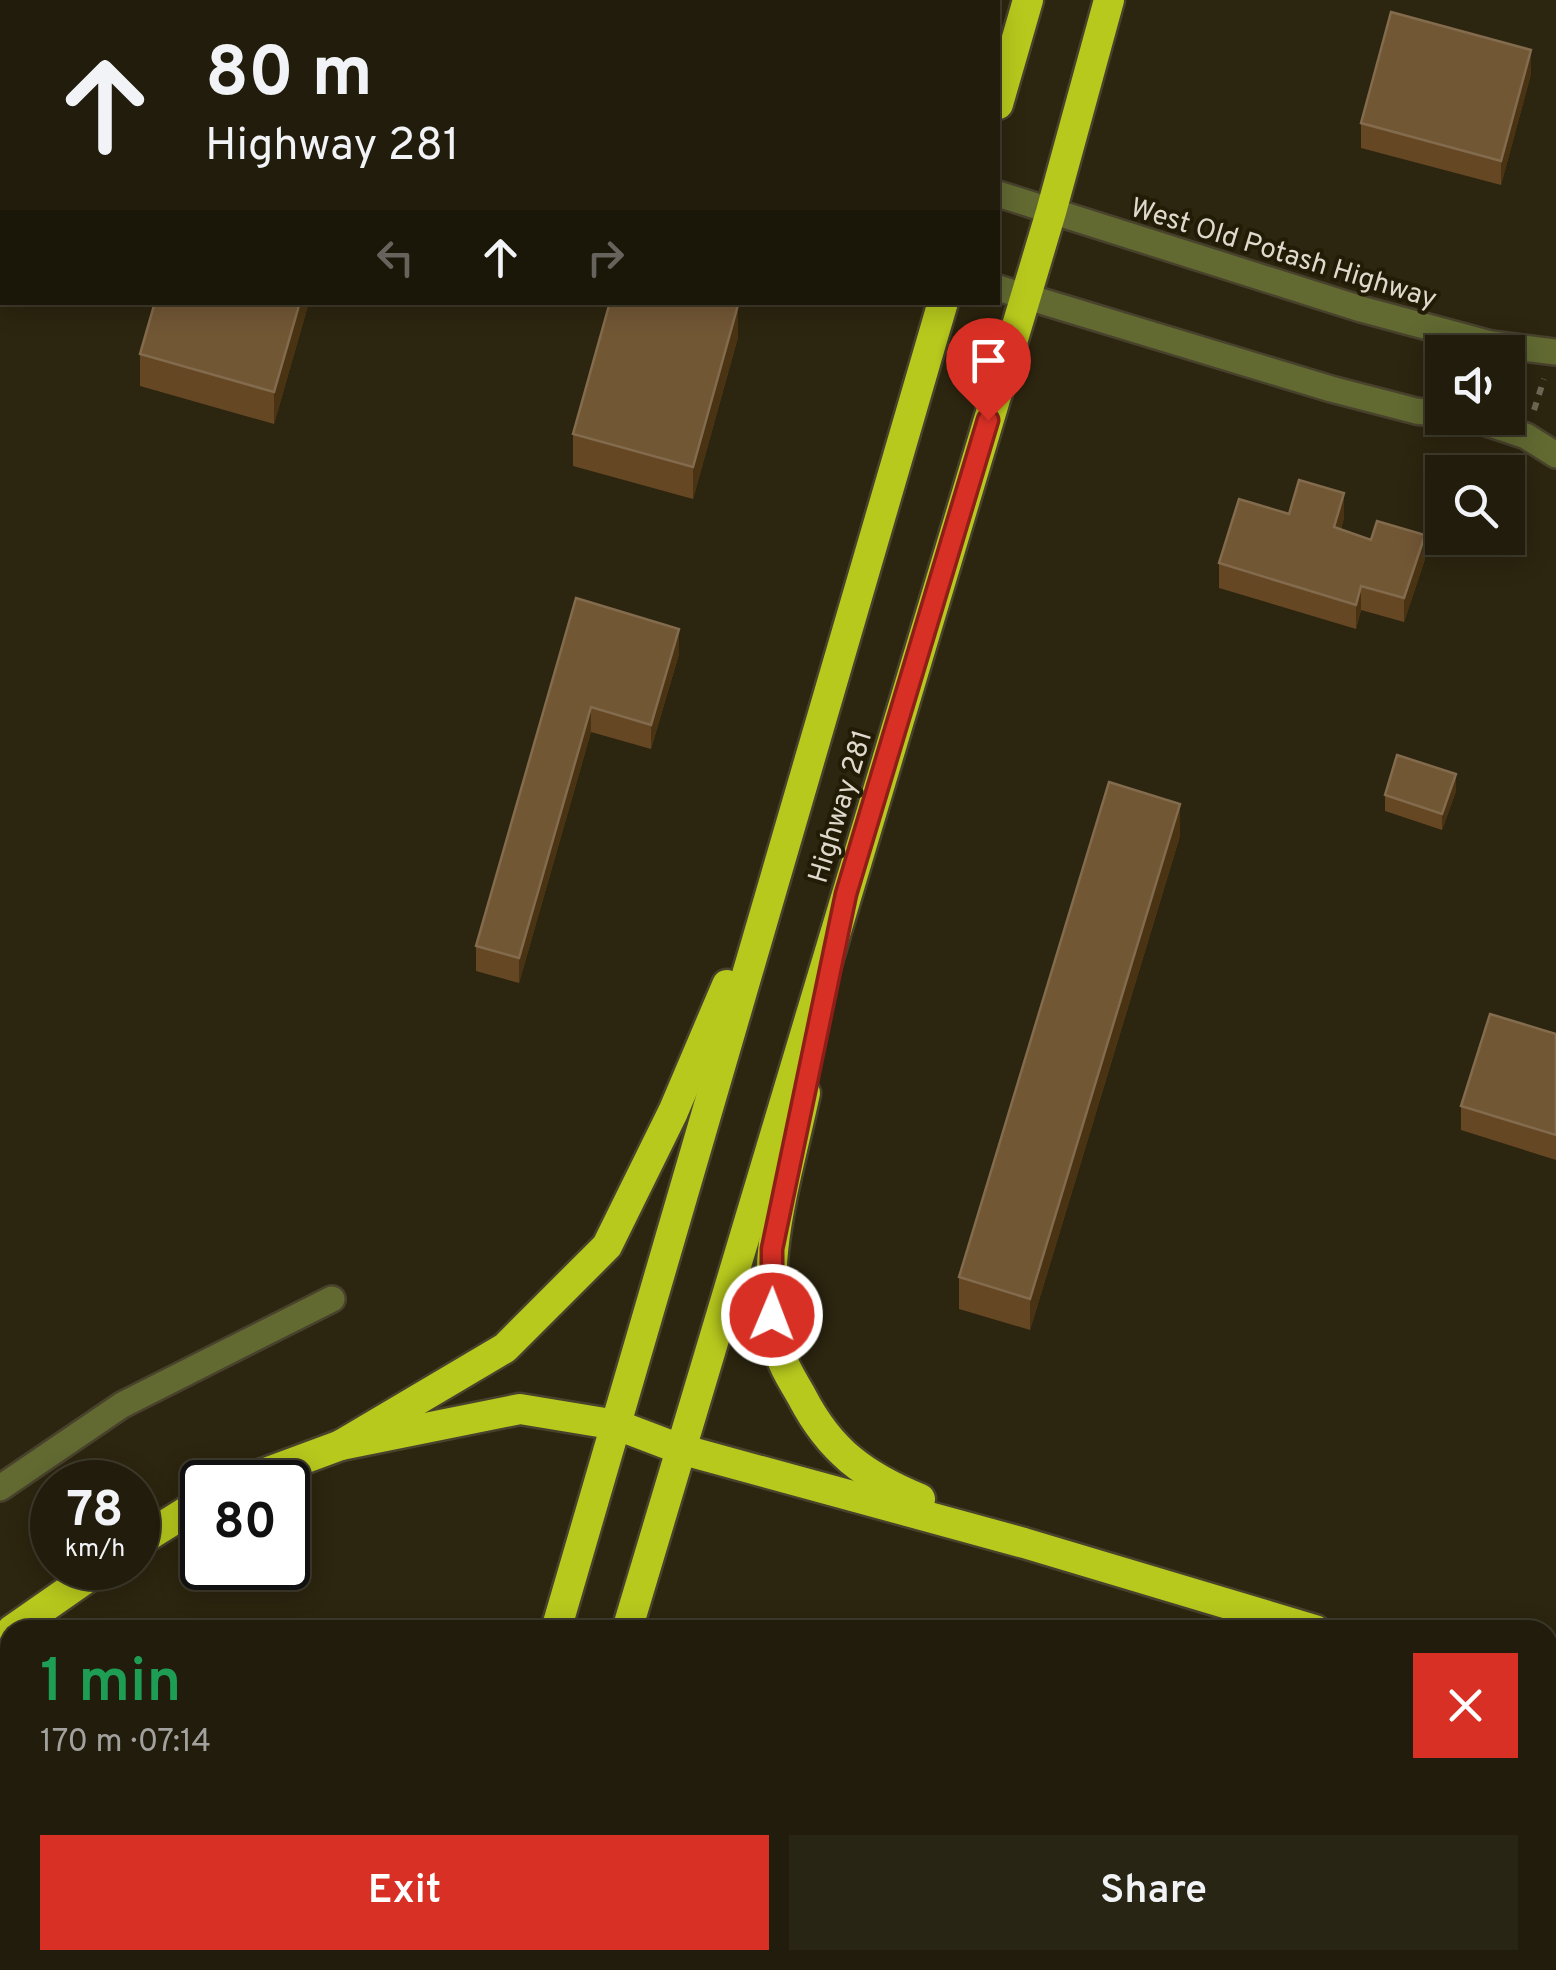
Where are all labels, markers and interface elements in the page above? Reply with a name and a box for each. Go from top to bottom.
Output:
text: 80 m [205,32,373,121]
icon: ahead [40,40,170,170]
text: Highway 281 [205,119,460,176]
street label: West Old Potash Highway [1126,191,1441,319]
icon: left [368,230,423,285]
icon: ahead [473,230,528,285]
icon: right [578,230,633,285]
pin [946,318,1031,421]
icon: arrive [961,333,1016,388]
map controls [1425,335,1525,555]
button: sound [1425,335,1525,435]
button: search [1425,455,1525,555]
street label: Highway 281 [801,726,882,888]
position arrow [720,1263,824,1367]
speed limit sign: 80 [180,1460,310,1590]
text: 78 [67,1481,123,1544]
text: km/h [65,1534,125,1566]
text: 1 min [40,1647,181,1723]
button: close [1413,1653,1518,1758]
text: 170 m · 07:14 [40,1723,211,1763]
button: Exit [40,1835,769,1950]
button: Share [789,1835,1518,1950]

